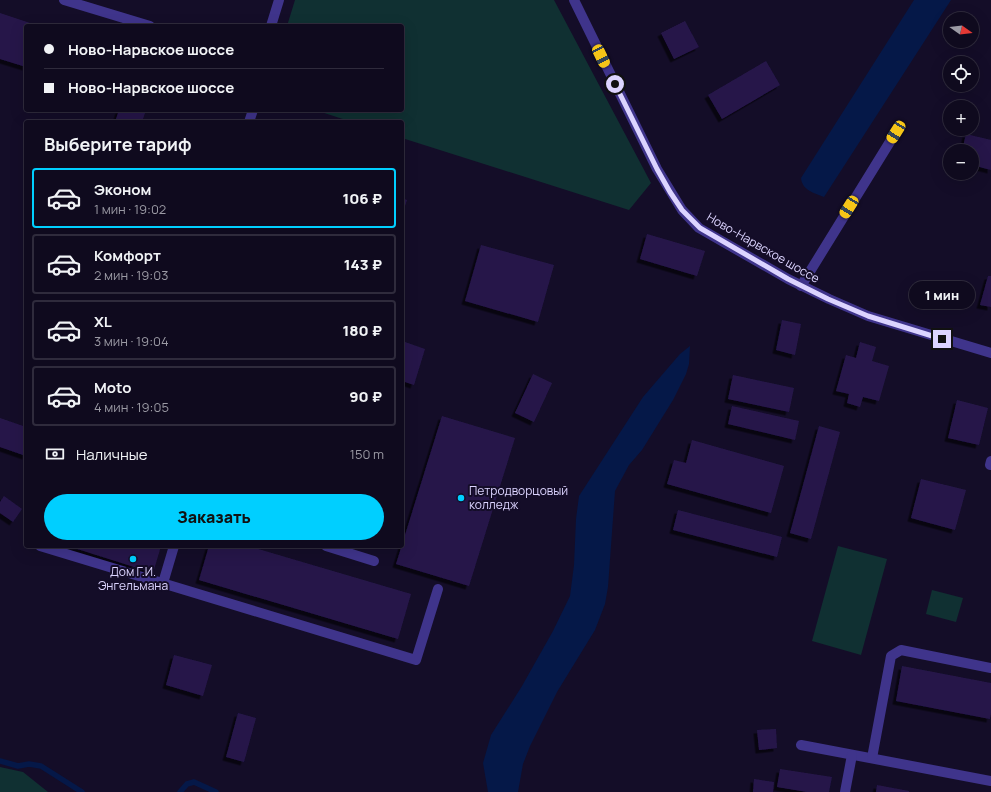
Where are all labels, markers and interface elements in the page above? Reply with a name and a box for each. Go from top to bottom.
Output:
north arrow [943,12,979,48]
map controls [943,12,979,180]
text: Ново-Нарвское шоссе [68,39,234,60]
car [590,43,612,69]
button: locate [943,56,979,92]
route start [606,75,624,93]
text: Ново-Нарвское шоссе [68,77,234,98]
button: + [943,100,979,136]
car [885,119,907,145]
text: Выберите тариф [44,132,192,156]
button: − [943,144,979,180]
text: Эконом [94,179,151,200]
icon: car [46,180,82,216]
text: 106 ₽ [342,188,382,209]
car [838,194,860,220]
text: 1 мин · 19:02 [94,200,166,218]
street label: Ново-Нарвское шоссе [704,208,823,287]
text: Комфорт [94,245,161,266]
icon: car [46,246,82,282]
text: 143 ₽ [344,254,382,275]
text: 2 мин · 19:03 [94,266,168,284]
callout: 1 мин [909,281,975,309]
text: 1 мин [925,286,959,304]
text: XL [94,311,112,332]
icon: car [46,312,82,348]
text: 180 ₽ [342,320,382,341]
route end [933,330,951,348]
text: 3 мин · 19:04 [94,332,169,350]
text: Moto [94,377,131,398]
icon: car [46,378,82,414]
text: 90 ₽ [349,386,382,407]
text: 4 мин · 19:05 [94,398,169,416]
icon: cash [44,443,66,465]
text: Наличные [76,444,148,465]
text: 150 m [350,445,384,463]
place label: Петродворцовый колледж [469,482,568,513]
marker: Петродворцовый колледж [456,493,466,503]
button: Заказать [44,494,384,540]
marker: Дом Г.И. Энгельмана [128,554,138,564]
place label: Дом Г.И. Энгельмана [98,563,168,594]

